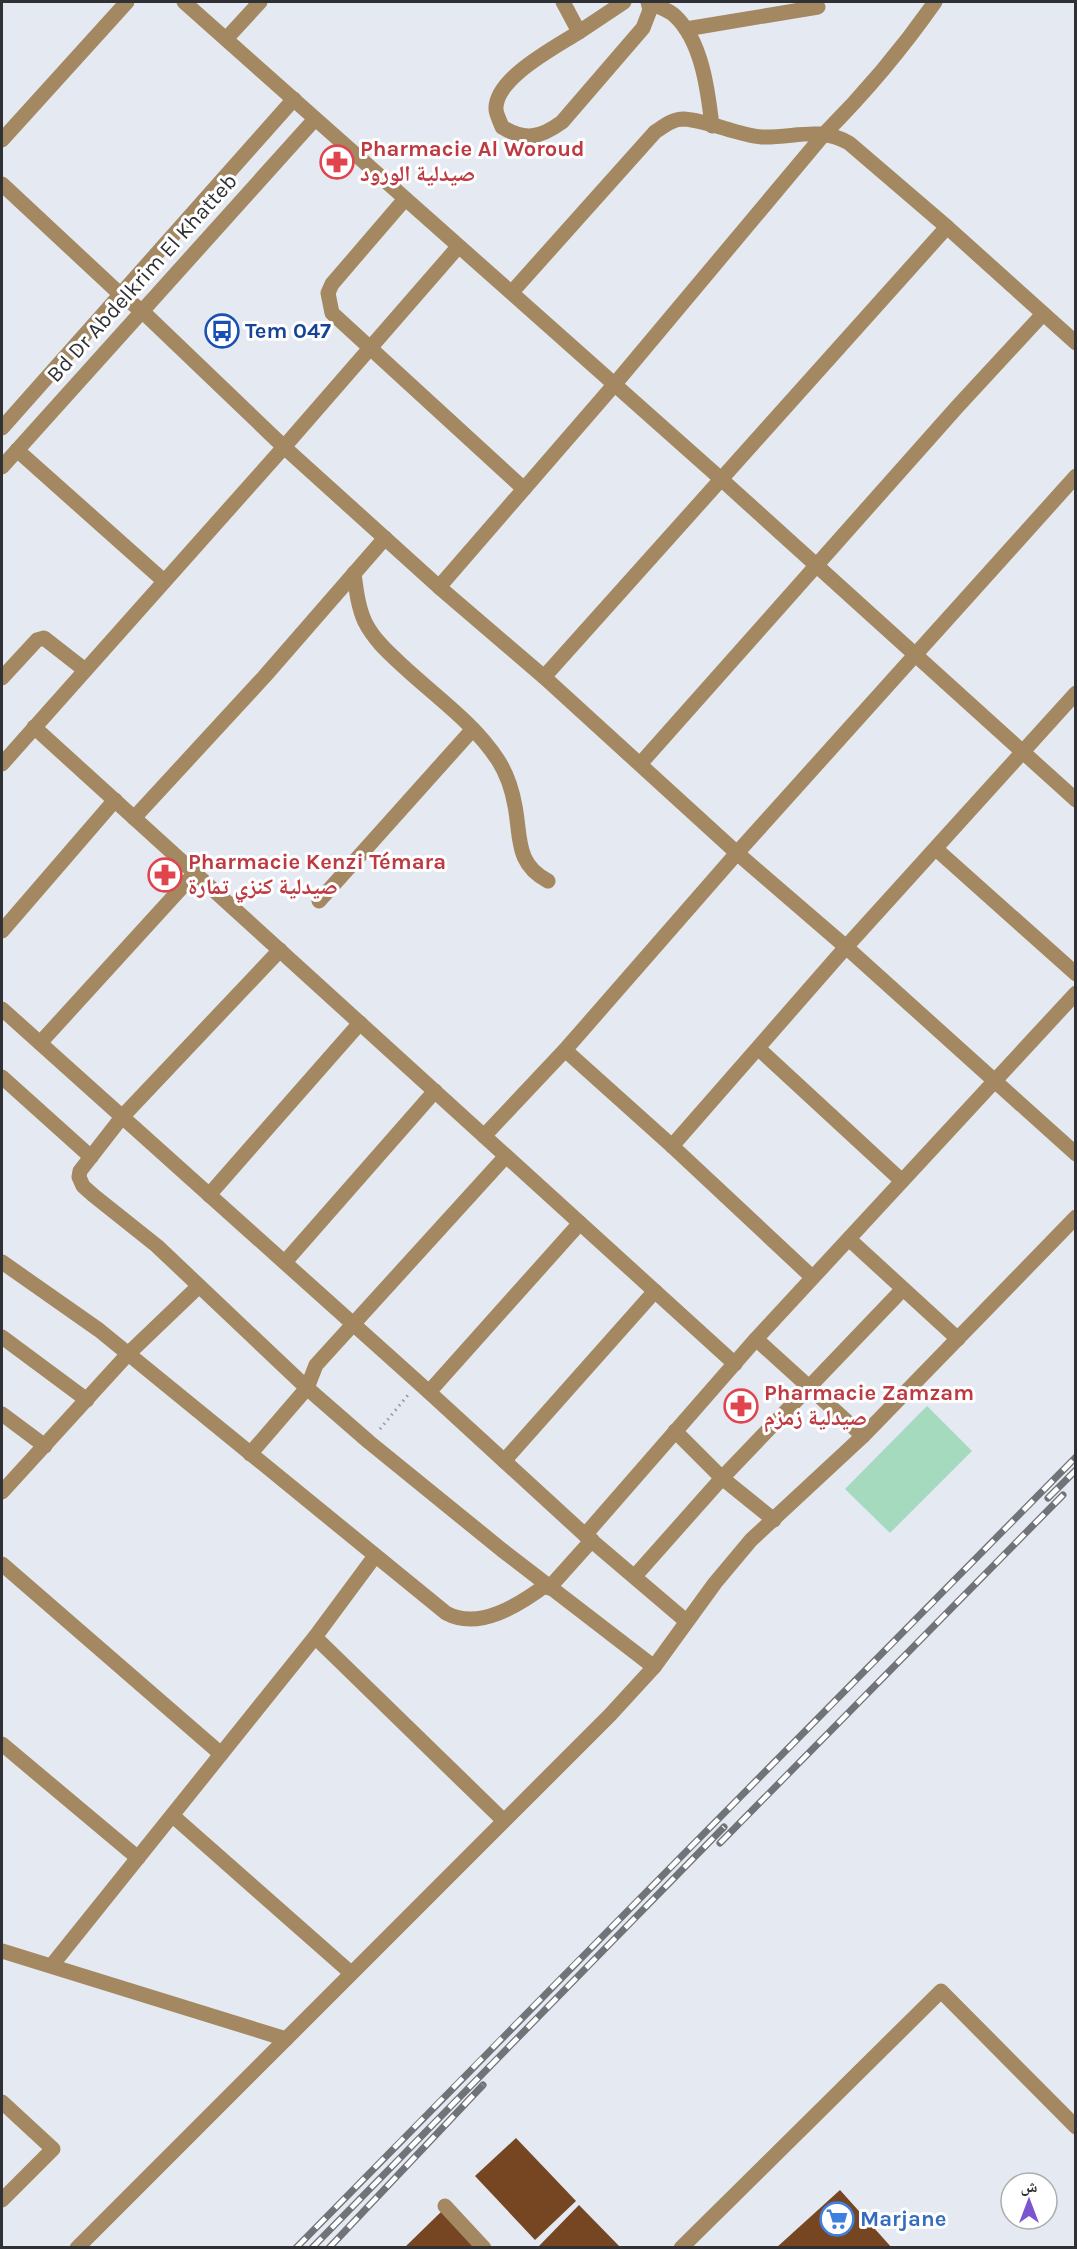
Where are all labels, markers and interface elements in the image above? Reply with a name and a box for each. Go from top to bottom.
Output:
place label: Pharmacie Al Woroud صيدلية الورود [360,136,585,187]
pharmacy icon: Pharmacie Al Woroud صيدلية الورود [319,144,355,180]
street label: Bd Dr Abdelkrim El Khatteb [41,168,243,388]
bus stop icon: Tem 047 [204,313,240,349]
place label: Tem 047 [245,318,331,344]
place label: Pharmacie Kenzi Témara صيدلية كنزي تمارة [188,849,446,903]
pharmacy icon: Pharmacie Kenzi Témara صيدلية كنزي تمارة [147,857,183,893]
place label: Pharmacie Zamzam صيدلية زمزم [764,1380,974,1433]
pharmacy icon: Pharmacie Zamzam صيدلية زمزم [723,1388,759,1424]
north arrow [999,2171,1059,2231]
text: ش [1021,2177,1038,2196]
supermarket icon: Marjane [819,2201,855,2237]
place label: Marjane [860,2206,946,2232]

